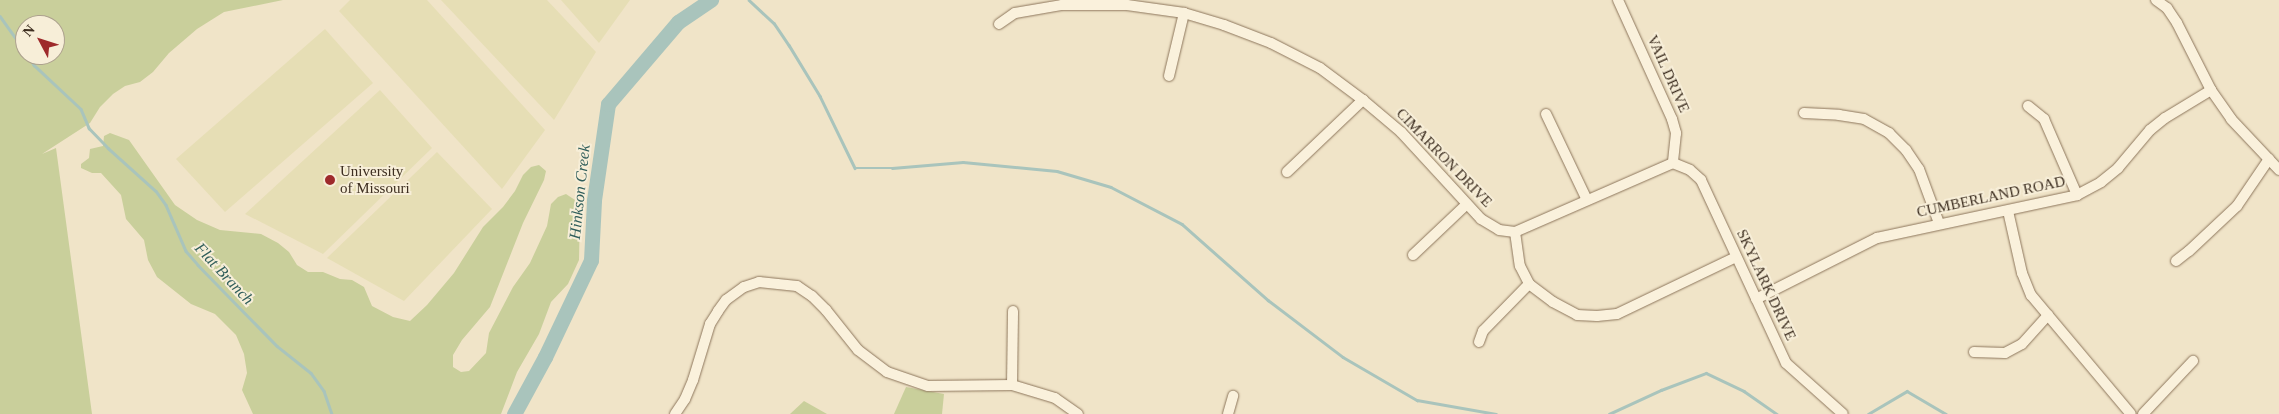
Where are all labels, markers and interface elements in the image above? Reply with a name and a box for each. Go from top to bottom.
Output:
north arrow [15,15,65,65]
text: N [20,22,38,39]
street label: VAIL DRIVE [1643,32,1693,116]
street label: CIMARRON DRIVE [1392,105,1496,211]
water label: Hinkson Creek [565,144,595,240]
place label: University of Missouri [340,162,410,197]
street label: CUMBERLAND ROAD [1915,172,2067,222]
marker: University of Missouri [324,174,336,186]
street label: SKYLARK DRIVE [1732,227,1800,343]
water label: Flat Branch [190,239,258,309]

